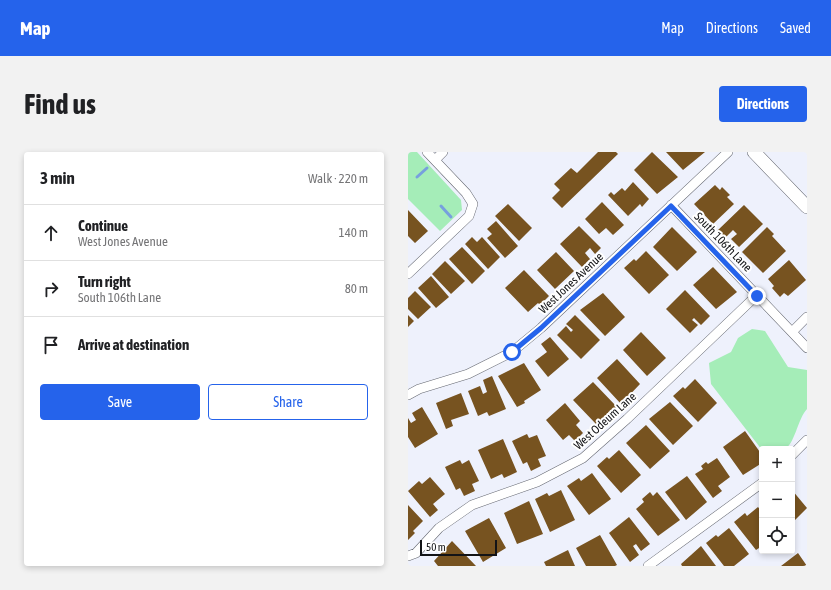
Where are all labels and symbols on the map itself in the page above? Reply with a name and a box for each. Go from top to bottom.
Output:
street label: South 106th Lane [691,210,755,274]
street label: West Jones Avenue [536,250,606,316]
route end [748,287,766,305]
route start [503,343,521,361]
street label: West Odeum Lane [571,389,639,453]
scale bar [420,538,497,557]

